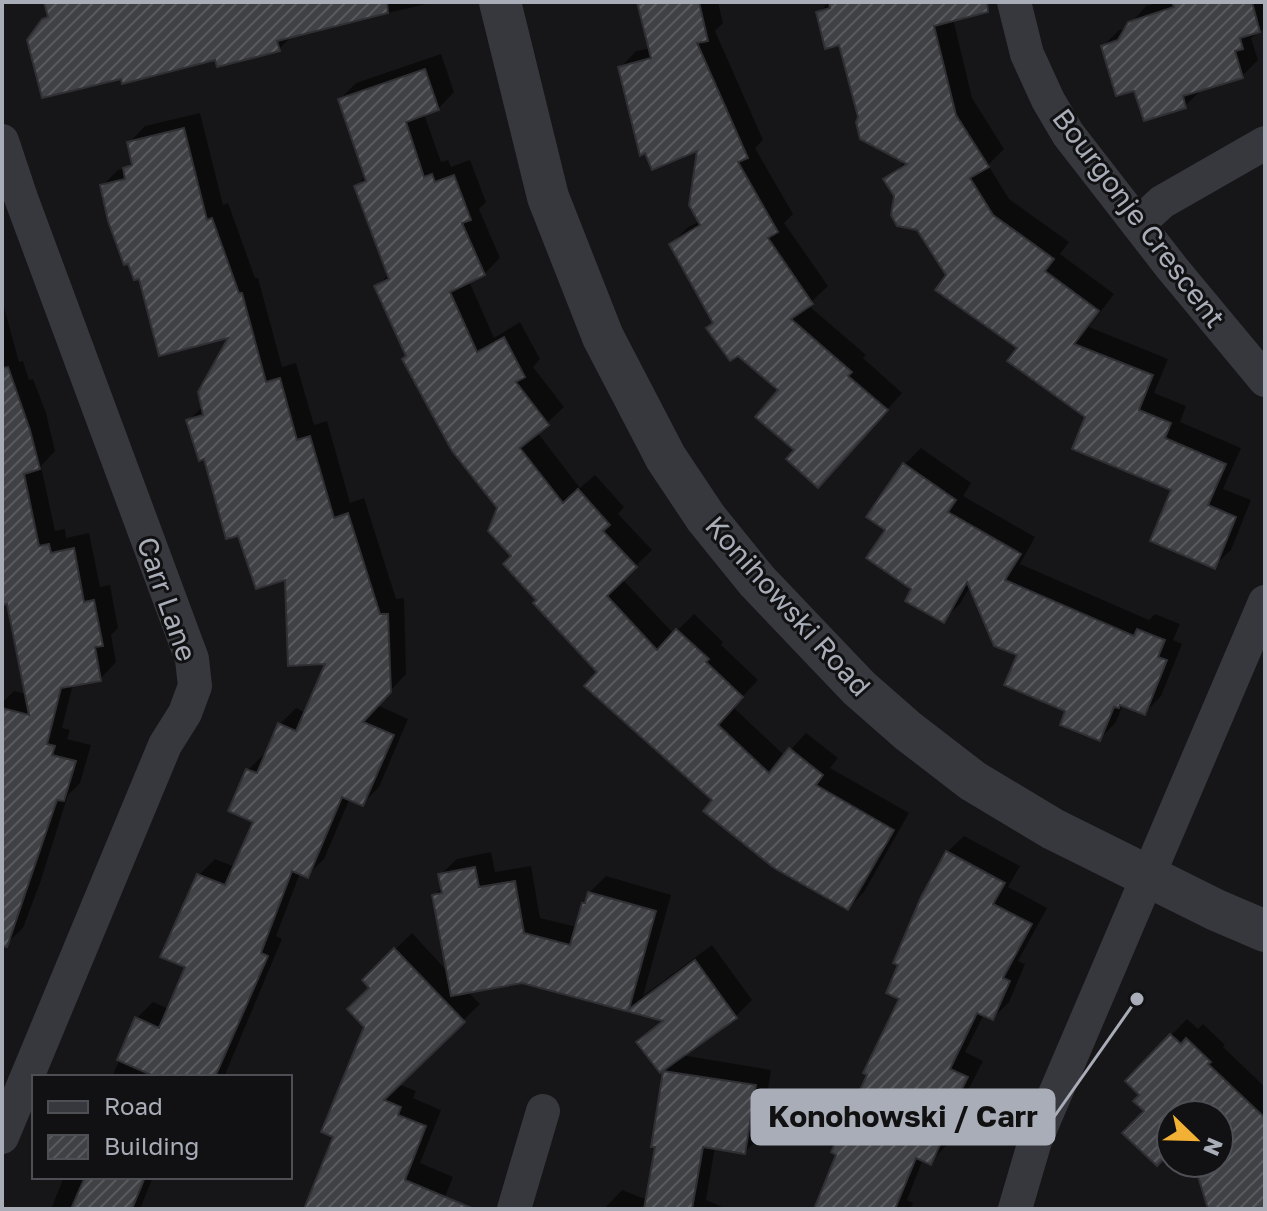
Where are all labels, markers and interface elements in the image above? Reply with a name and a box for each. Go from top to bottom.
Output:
street label: Bourgonje Crescent [1046,102,1232,334]
street label: Konihowski Road [699,509,878,702]
street label: Carr Lane [131,532,204,665]
legend [32,1075,292,1179]
callout: Konohowski / Carr [752,1090,1054,1144]
text: Road [104,1091,163,1120]
text: Konohowski / Carr [768,1098,1038,1134]
north arrow [1155,1099,1235,1179]
text: Building [104,1131,199,1160]
text: N [1198,1134,1230,1160]

